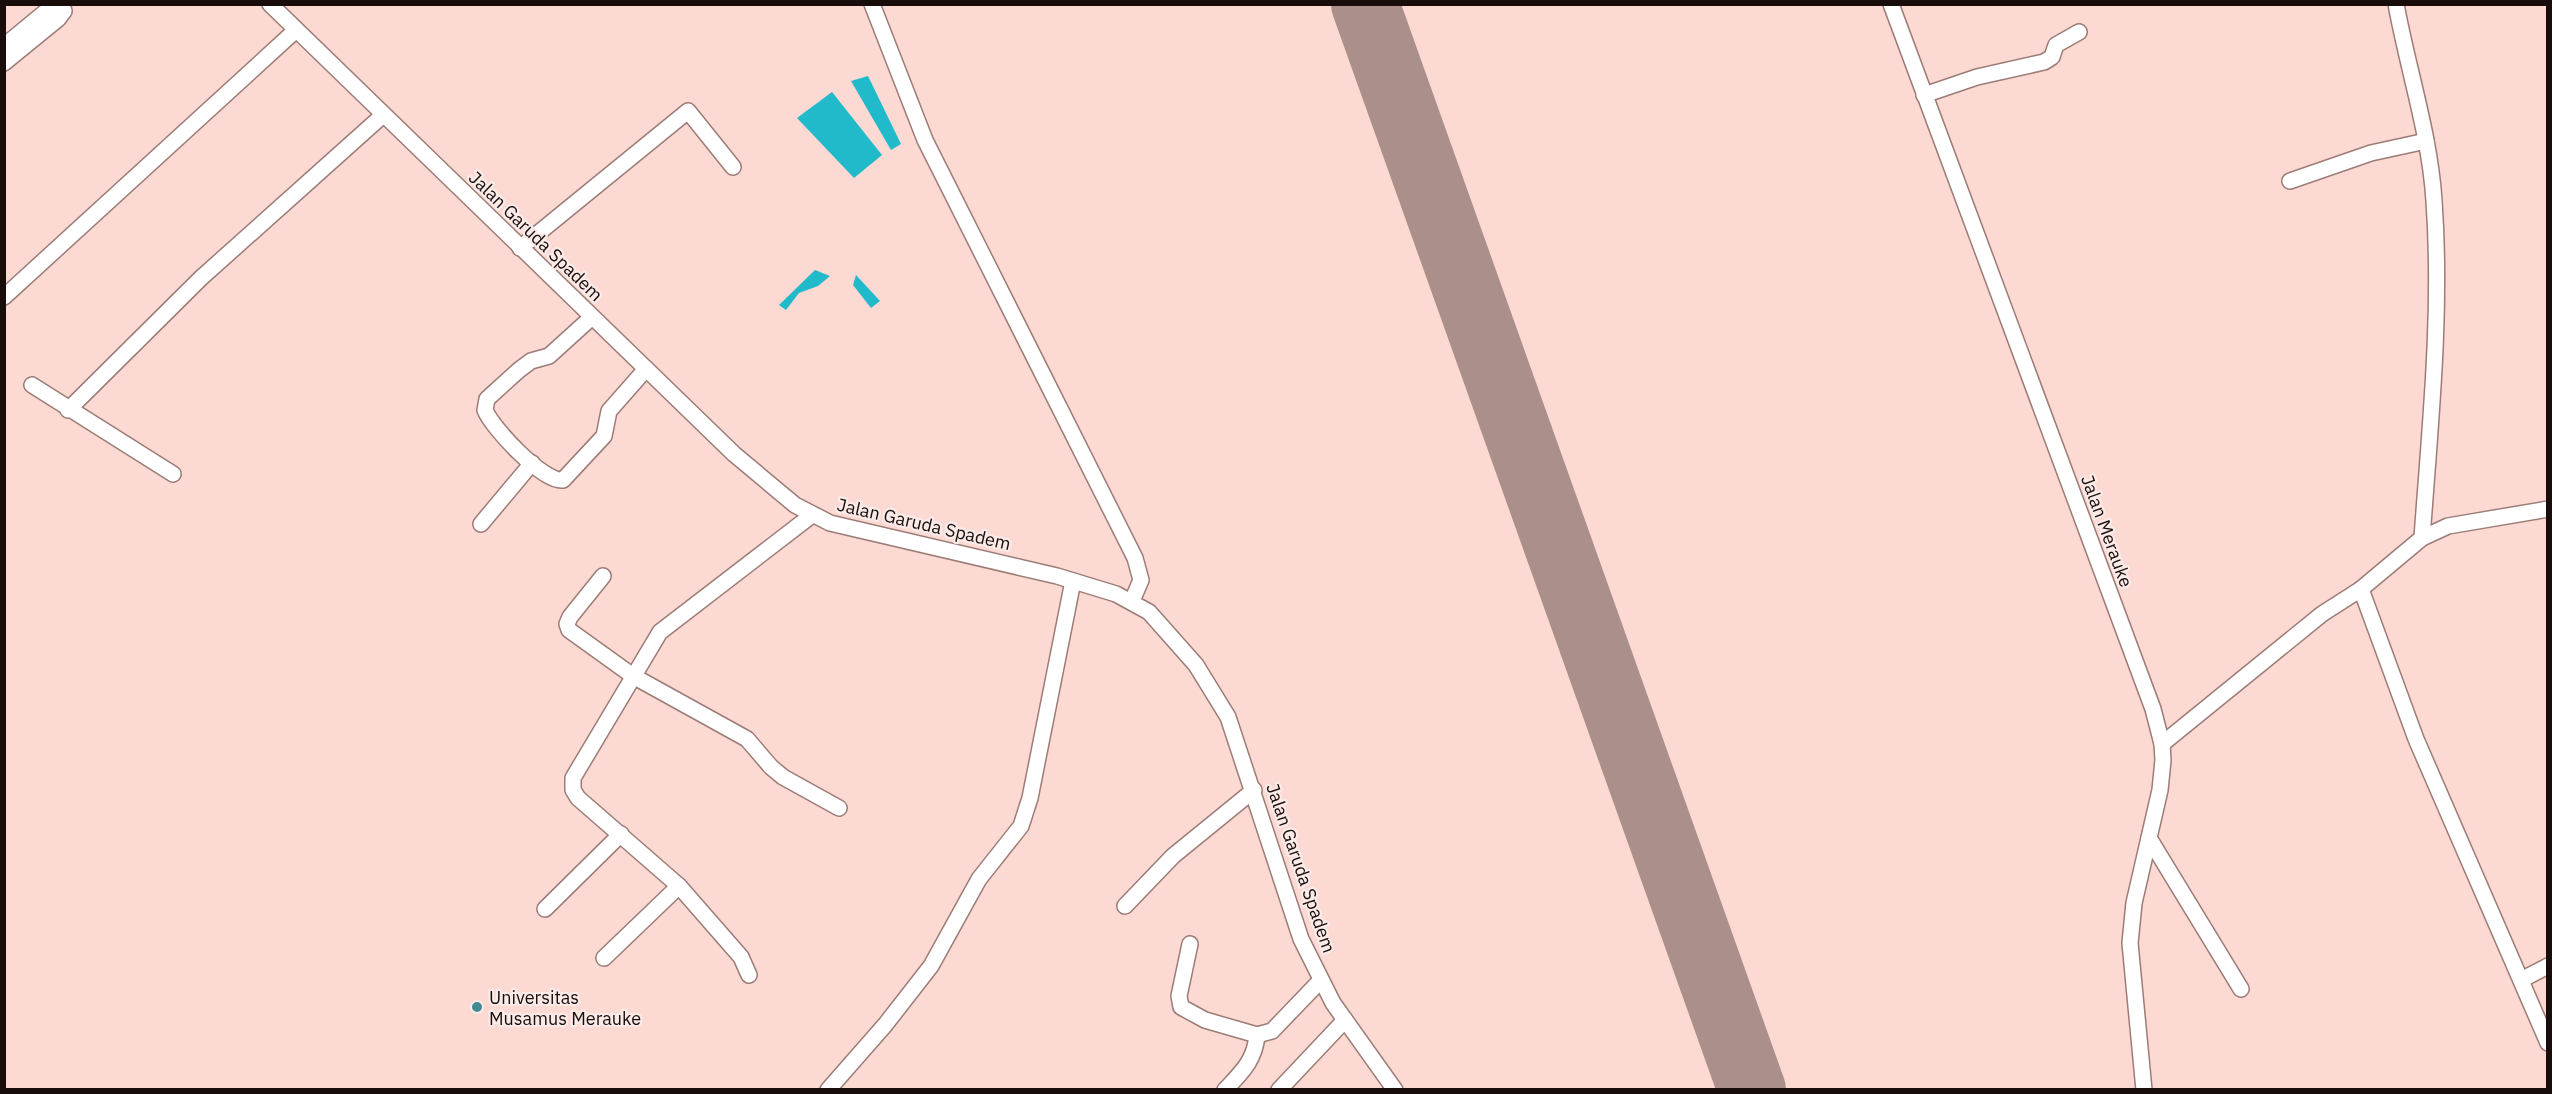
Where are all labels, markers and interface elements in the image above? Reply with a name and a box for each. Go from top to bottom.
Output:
street label: Jalan Garuda Spadem [464,166,608,306]
street label: Jalan Merauke [2076,472,2138,590]
street label: Jalan Garuda Spadem [835,493,1013,555]
street label: Jalan Garuda Spadem [1261,780,1341,956]
place label: Universitas Musamus Merauke [489,986,641,1030]
marker: Universitas Musamus Merauke [470,1000,484,1014]

